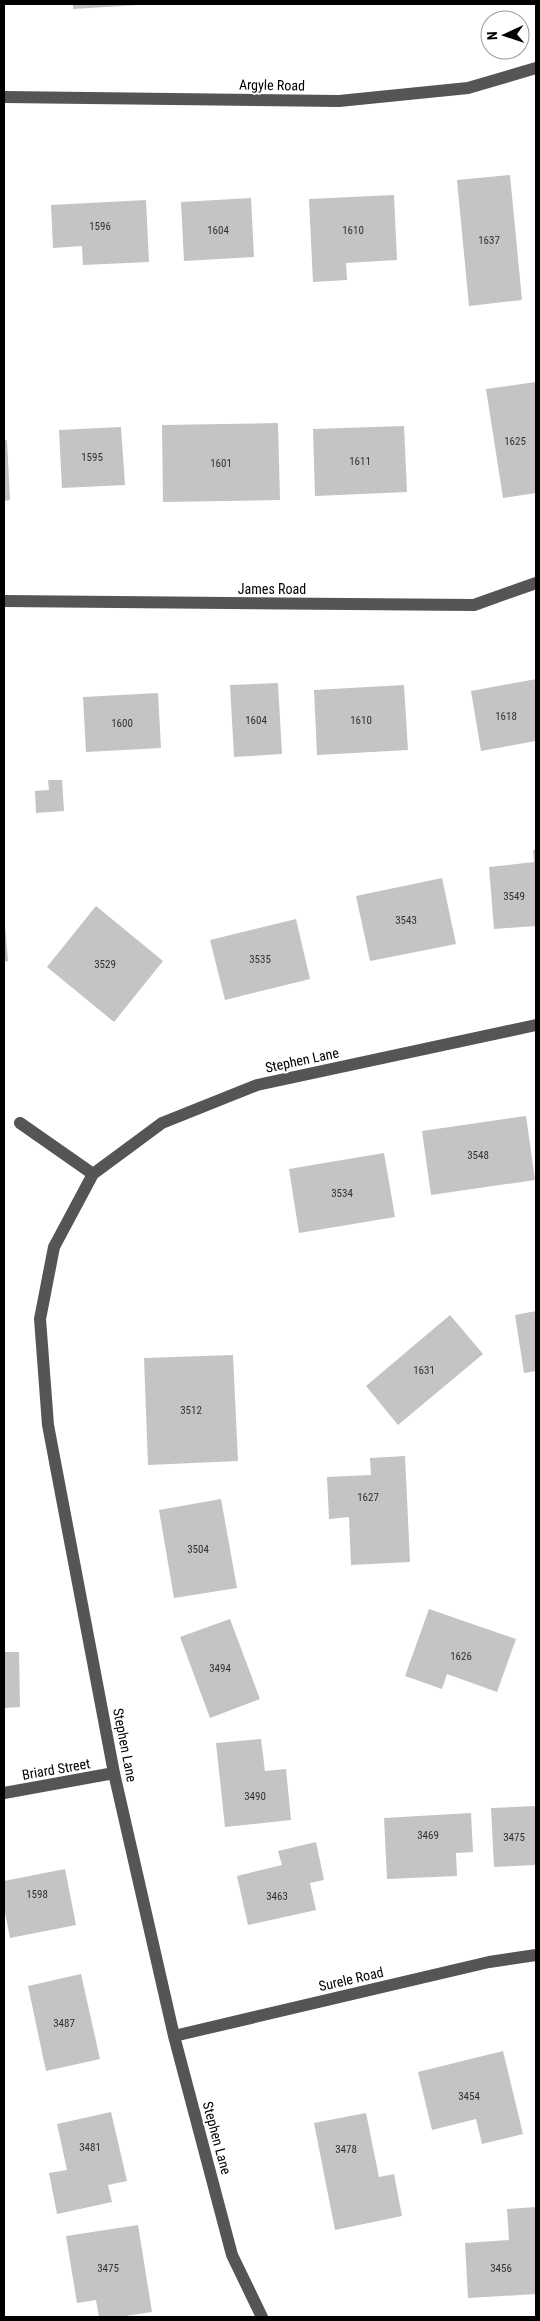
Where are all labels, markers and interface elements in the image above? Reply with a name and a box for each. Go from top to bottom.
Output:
north arrow [480,10,530,60]
text: N [484,31,500,40]
street label: Argyle Road [239,76,305,94]
house number: 1596 [89,220,111,233]
house number: 1604 [207,224,229,237]
house number: 1610 [342,224,364,237]
house number: 1637 [478,234,500,247]
house number: 1625 [504,435,526,448]
house number: 1595 [81,451,103,464]
house number: 1611 [349,455,371,468]
house number: 1601 [210,457,232,470]
street label: James Road [238,581,306,597]
house number: 1618 [495,710,517,723]
house number: 1604 [245,714,267,727]
house number: 1610 [350,714,372,727]
house number: 1600 [111,717,133,730]
house number: 3549 [503,890,525,903]
house number: 3543 [395,914,417,927]
house number: 3535 [249,953,271,966]
house number: 3529 [94,958,116,971]
street label: Stephen Lane [264,1044,341,1076]
house number: 3548 [467,1149,489,1162]
house number: 3534 [331,1187,353,1200]
house number: 1631 [413,1364,435,1377]
house number: 3512 [180,1404,202,1417]
house number: 1627 [357,1491,379,1504]
house number: 3504 [187,1543,209,1556]
house number: 1626 [450,1650,472,1663]
house number: 3494 [209,1662,231,1675]
street label: Stephen Lane [110,1707,140,1784]
street label: Briard Street [21,1755,91,1783]
house number: 3490 [244,1790,266,1803]
house number: 3469 [417,1829,439,1842]
house number: 3475 [503,1831,525,1844]
house number: 1598 [26,1888,48,1901]
house number: 3463 [266,1890,288,1903]
street label: Surele Road [317,1964,385,1994]
house number: 3487 [53,2017,75,2030]
house number: 3454 [458,2090,480,2103]
street label: Stephen Lane [200,2100,235,2177]
house number: 3481 [79,2141,101,2154]
house number: 3478 [335,2143,357,2156]
house number: 3475 [97,2262,119,2275]
house number: 3456 [490,2262,512,2275]

